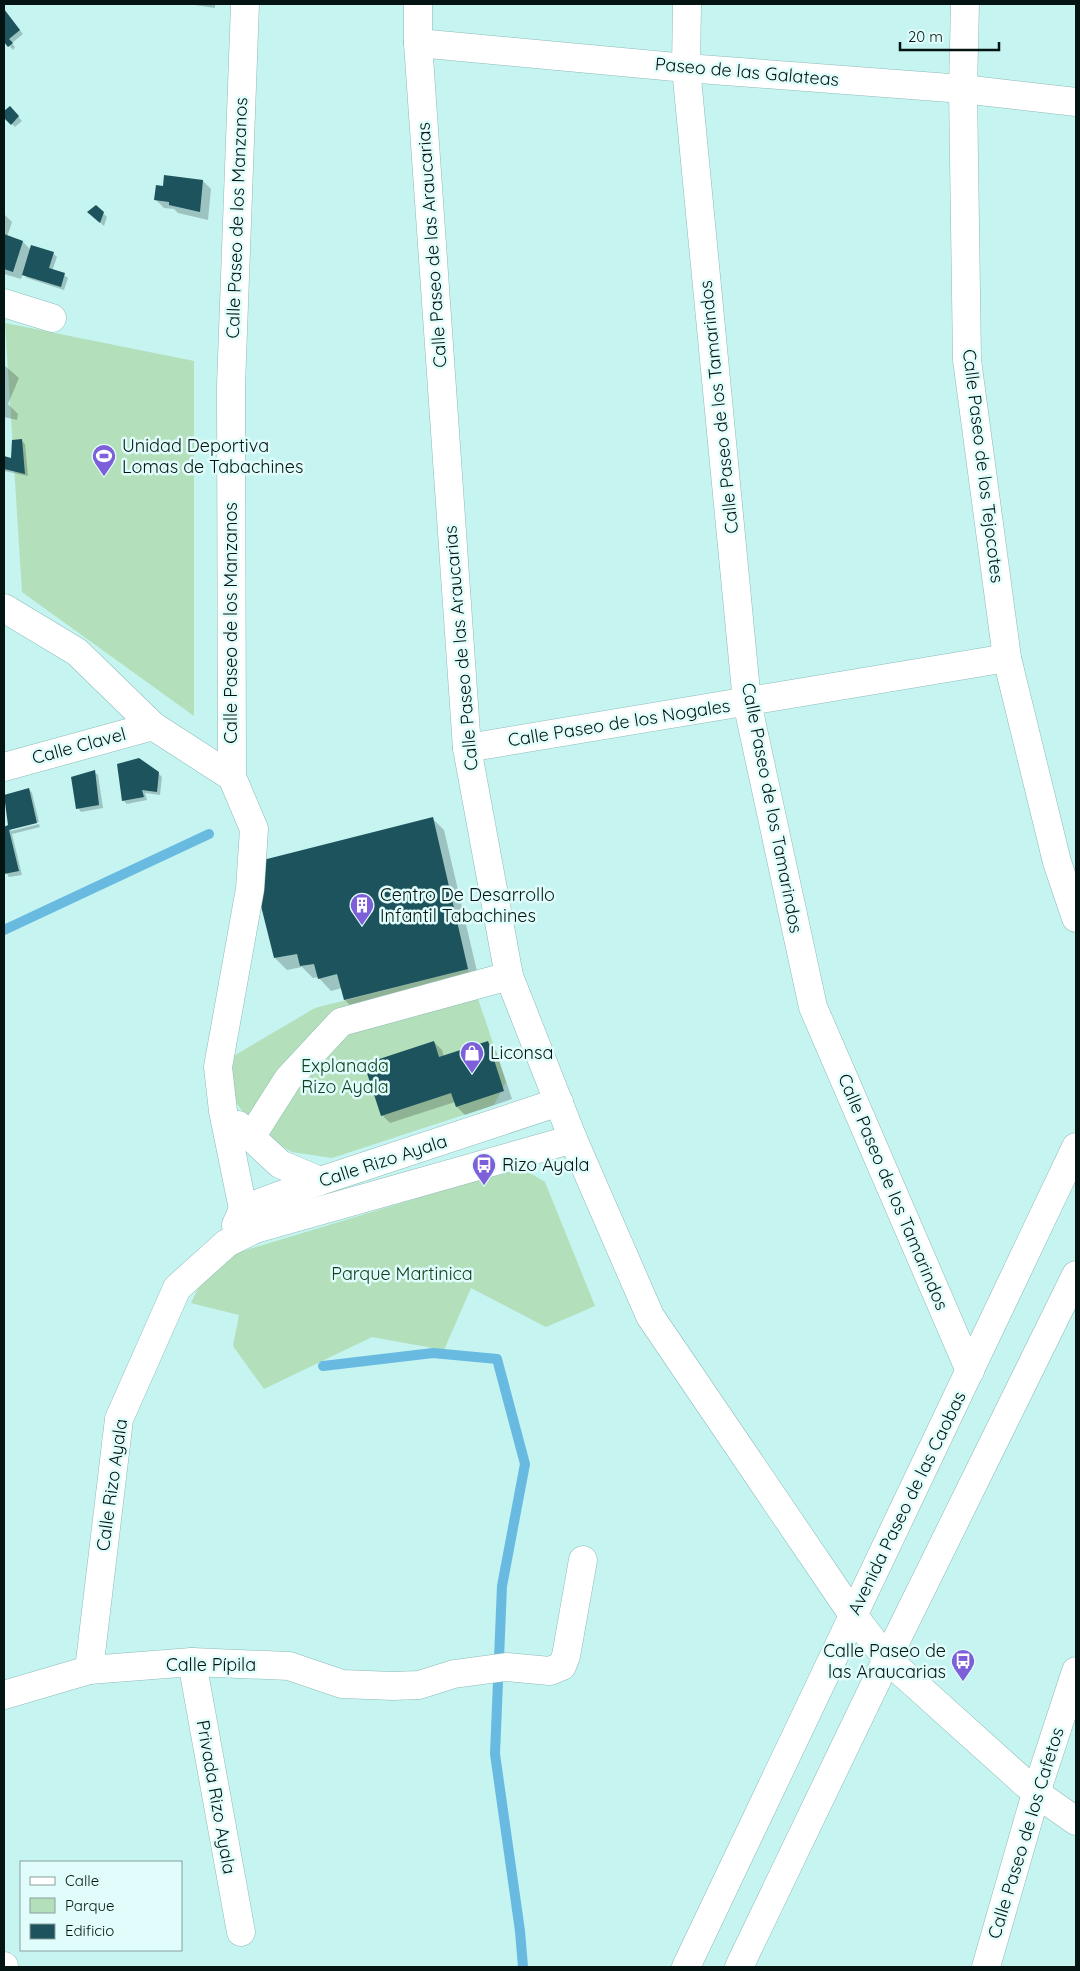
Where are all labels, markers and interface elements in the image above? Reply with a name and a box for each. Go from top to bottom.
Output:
scale bar [900,20,999,52]
text: 20 m [908,27,943,46]
street label: Paseo de las Galateas [654,52,840,91]
street label: Calle Paseo de los Manzanos [221,97,252,339]
street label: Calle Paseo de las Araucarias [411,122,452,368]
street label: Calle Paseo de los Tamarindos [694,279,743,535]
street label: Calle Paseo de los Tejocotes [958,348,1009,584]
place label: Unidad Deportiva Lomas de Tabachines [122,434,303,478]
sports icon: Unidad Deportiva Lomas de Tabachines [91,443,117,477]
street label: Calle Paseo de los Manzanos [219,502,242,744]
street label: Calle Paseo de las Araucarias [438,525,483,772]
street label: Calle Paseo de los Tamarindos [737,681,808,935]
street label: Calle Paseo de los Nogales [506,694,732,751]
street label: Calle Clavel [29,722,128,769]
place label: Centro De Desarrollo Infantil Tabachines [380,883,555,927]
building icon: Centro De Desarrollo Infantil Tabachines [349,892,375,926]
shop icon: Liconsa [459,1040,485,1074]
place label: Liconsa [490,1041,554,1064]
park label: Explanada Rizo Ayala [301,1054,389,1098]
street label: Calle Paseo de los Tamarindos [833,1070,954,1314]
street label: Calle Rizo Ayala [316,1129,450,1192]
bus stop icon: Rizo Ayala [471,1152,497,1186]
place label: Rizo Ayala [502,1153,590,1176]
park label: Parque Martinica [331,1262,473,1285]
street label: Avenida Paseo de las Caobas [842,1387,971,1618]
street label: Calle Rizo Ayala [91,1417,132,1553]
place label: Calle Paseo de las Araucarias [823,1639,946,1683]
bus stop icon: Calle Paseo de las Araucarias [950,1648,976,1682]
street label: Calle Pípila [166,1653,256,1676]
street label: Privada Rizo Ayala [192,1718,241,1876]
street label: Calle Paseo de los Cafetos [982,1724,1069,1941]
legend [20,1861,182,1951]
text: Calle [65,1871,99,1890]
text: Parque [65,1896,115,1915]
text: Edificio [65,1921,114,1940]

